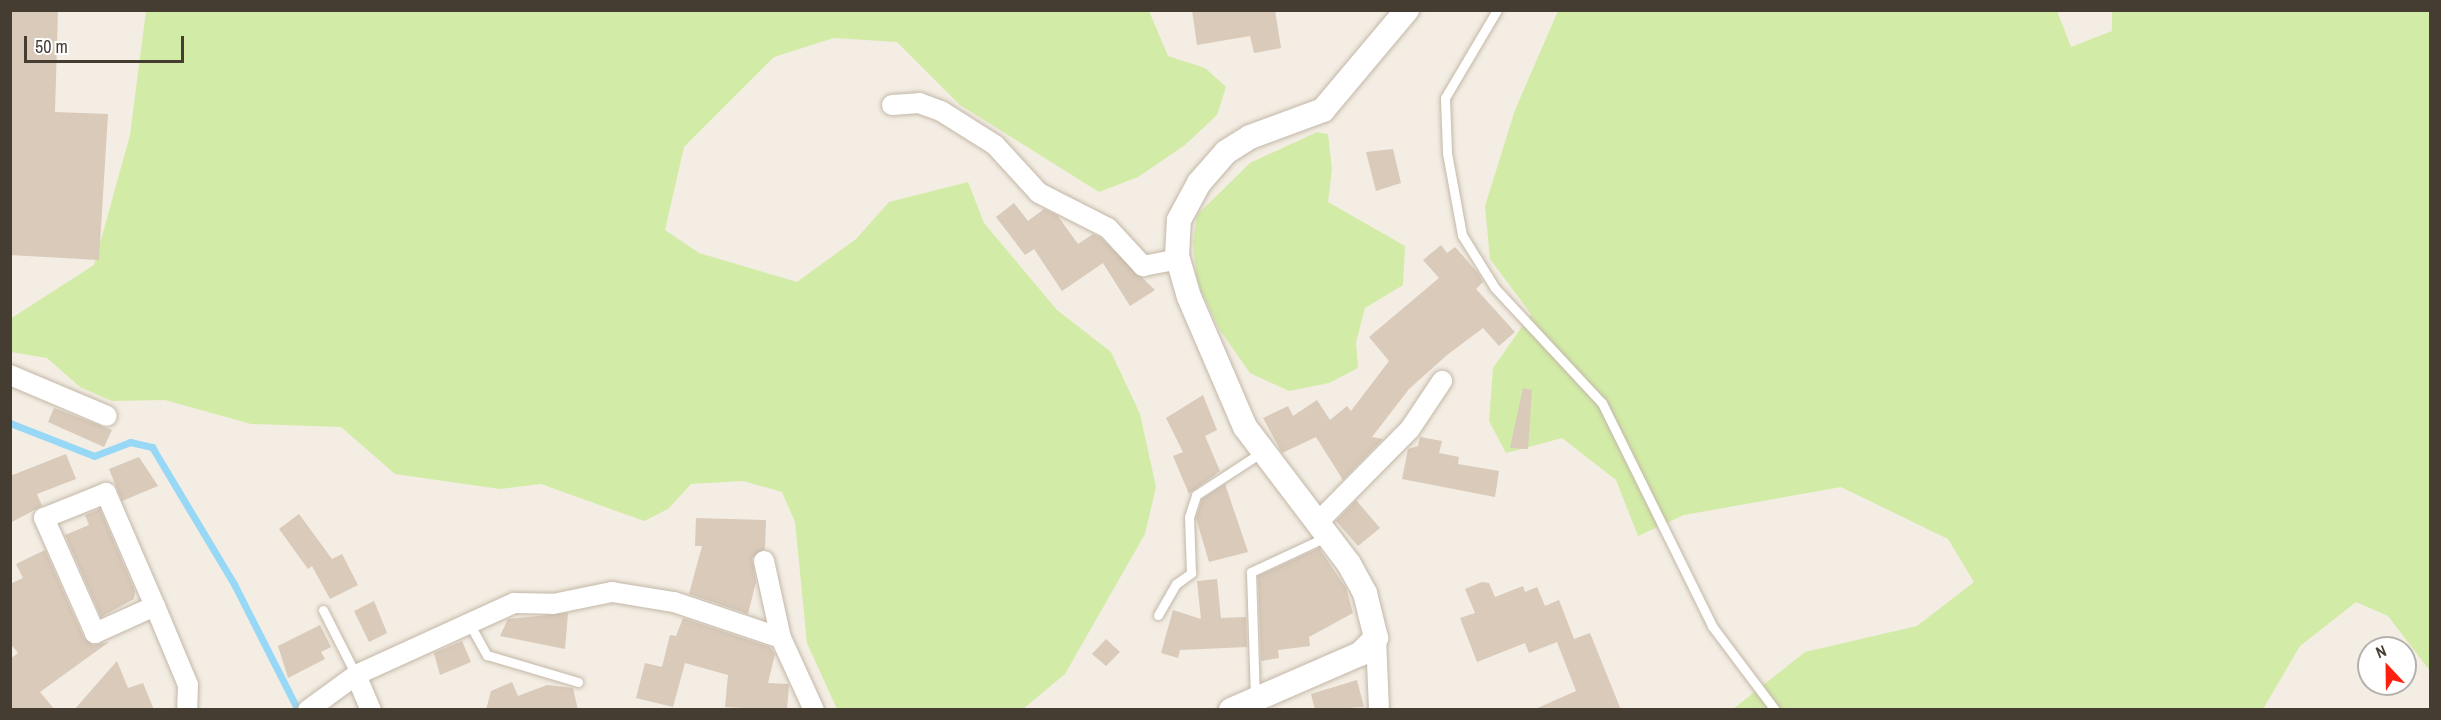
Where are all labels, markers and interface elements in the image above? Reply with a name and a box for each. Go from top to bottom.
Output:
scale bar [27,24,188,62]
text: 50 m [35,34,68,59]
north arrow [2357,636,2417,696]
text: N [2372,639,2390,663]

